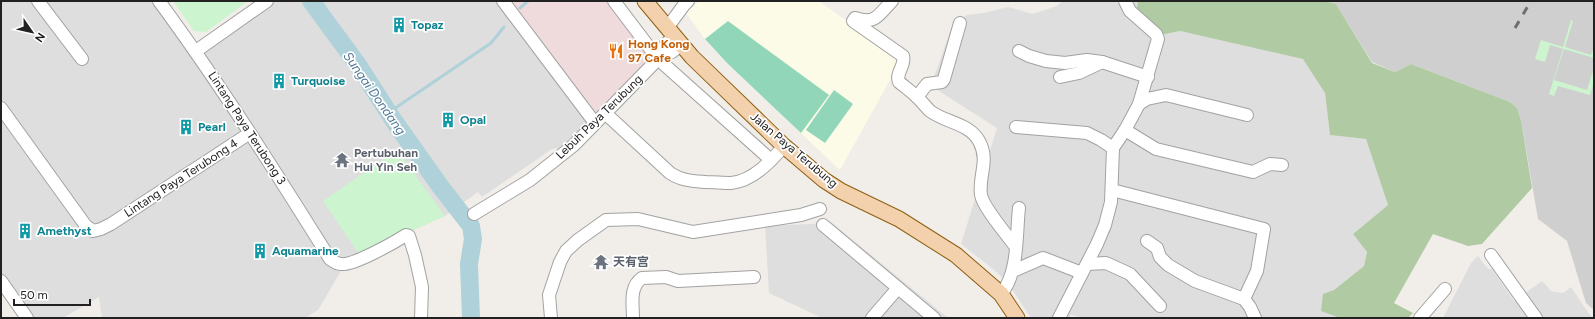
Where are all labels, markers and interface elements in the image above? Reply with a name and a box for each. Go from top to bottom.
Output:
north arrow [12,12,52,52]
building icon: Topaz [390,16,408,34]
place label: Topaz [411,18,444,32]
text: N [32,30,48,44]
place label: Hong Kong 97 Cafe [628,37,690,65]
restaurant icon: Hong Kong 97 Cafe [607,42,625,60]
water label: Sungai Dondang [340,49,409,138]
street label: Lintang Paya Terubong 3 [205,69,289,187]
building icon: Turquoise [270,72,288,90]
street label: Lebuh Paya Terubung [553,72,645,162]
place label: Turquoise [291,74,346,88]
street label: Jalan Paya Terubung [748,109,840,191]
building icon: Opal [439,111,457,129]
place label: Opal [460,113,486,127]
building icon: Pearl [177,118,195,136]
place label: Pearl [198,120,226,134]
street label: Lintang Paya Terubong 4 [122,136,241,220]
place label: Pertubuhan Hui Yin Seh [354,146,418,174]
temple icon: Pertubuhan Hui Yin Seh [333,151,351,169]
building icon: Amethyst [16,222,34,240]
place label: Amethyst [37,224,92,238]
building icon: Aquamarine [251,242,269,260]
place label: Aquamarine [272,244,339,258]
temple icon: 天有宫 [592,253,610,271]
place label: 天有宫 [613,255,649,269]
scale bar [14,281,90,307]
text: 50 m [20,288,48,302]

